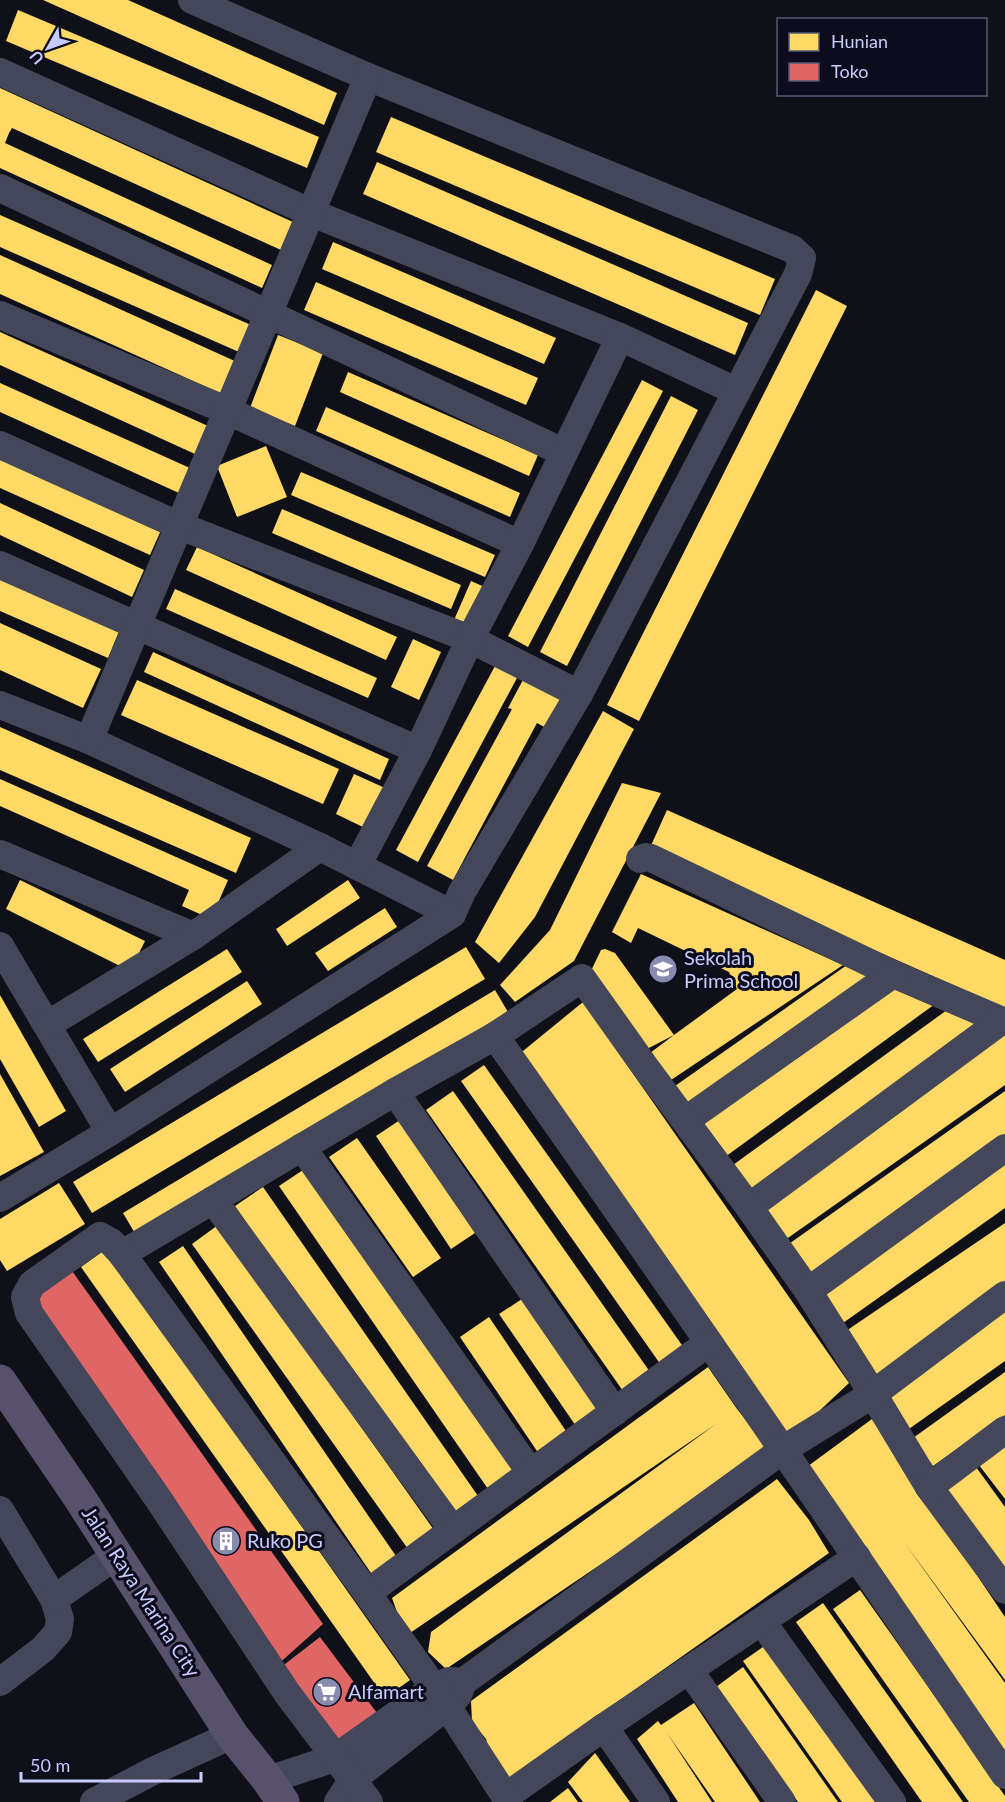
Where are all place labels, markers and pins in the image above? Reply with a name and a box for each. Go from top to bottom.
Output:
place label: Sekolah Prima School [684,945,798,992]
school or university icon: Sekolah Prima School [647,953,679,985]
building icon: Ruko PG [210,1525,242,1557]
place label: Ruko PG [247,1528,323,1552]
supermarket icon: Alfamart [311,1676,343,1708]
place label: Alfamart [348,1679,424,1703]

